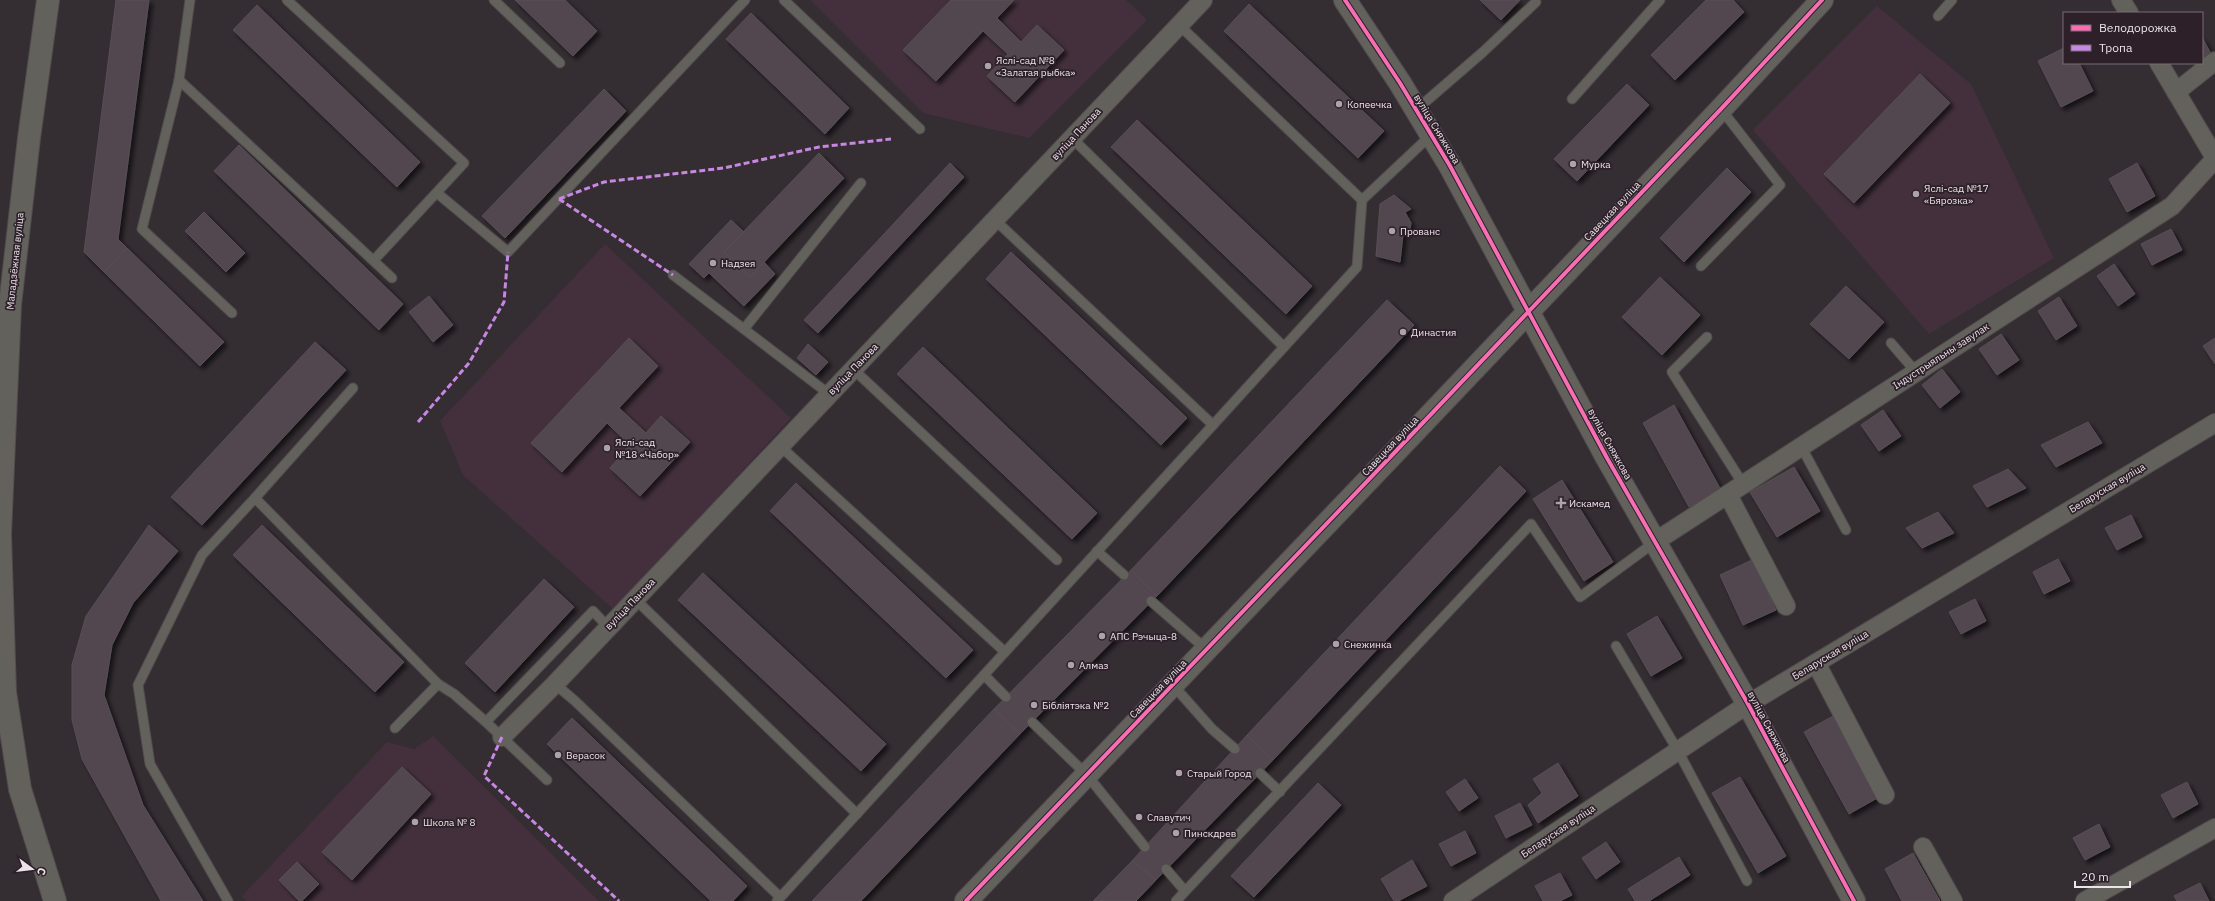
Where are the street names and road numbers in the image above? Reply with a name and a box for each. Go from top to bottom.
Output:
street label: вуліца Сняжкова [1411,92,1463,167]
street label: вуліца Панова [1048,105,1104,163]
street label: Савецкая вуліца [1581,178,1643,244]
street label: Маладзёжная вуліца [3,211,27,310]
street label: Індустрыяльны завулак [1890,320,1992,392]
street label: вуліца Панова [825,340,881,398]
street label: вуліца Сняжкова [1585,406,1635,482]
street label: Савецкая вуліца [1359,413,1421,479]
street label: Беларуская вуліца [2066,460,2148,516]
street label: вуліца Панова [602,575,658,633]
street label: Беларуская вуліца [1789,627,1871,683]
street label: Савецкая вуліца [1127,656,1190,721]
street label: вуліца Сняжкова [1745,689,1794,766]
street label: Беларуская вуліца [1518,801,1598,861]

